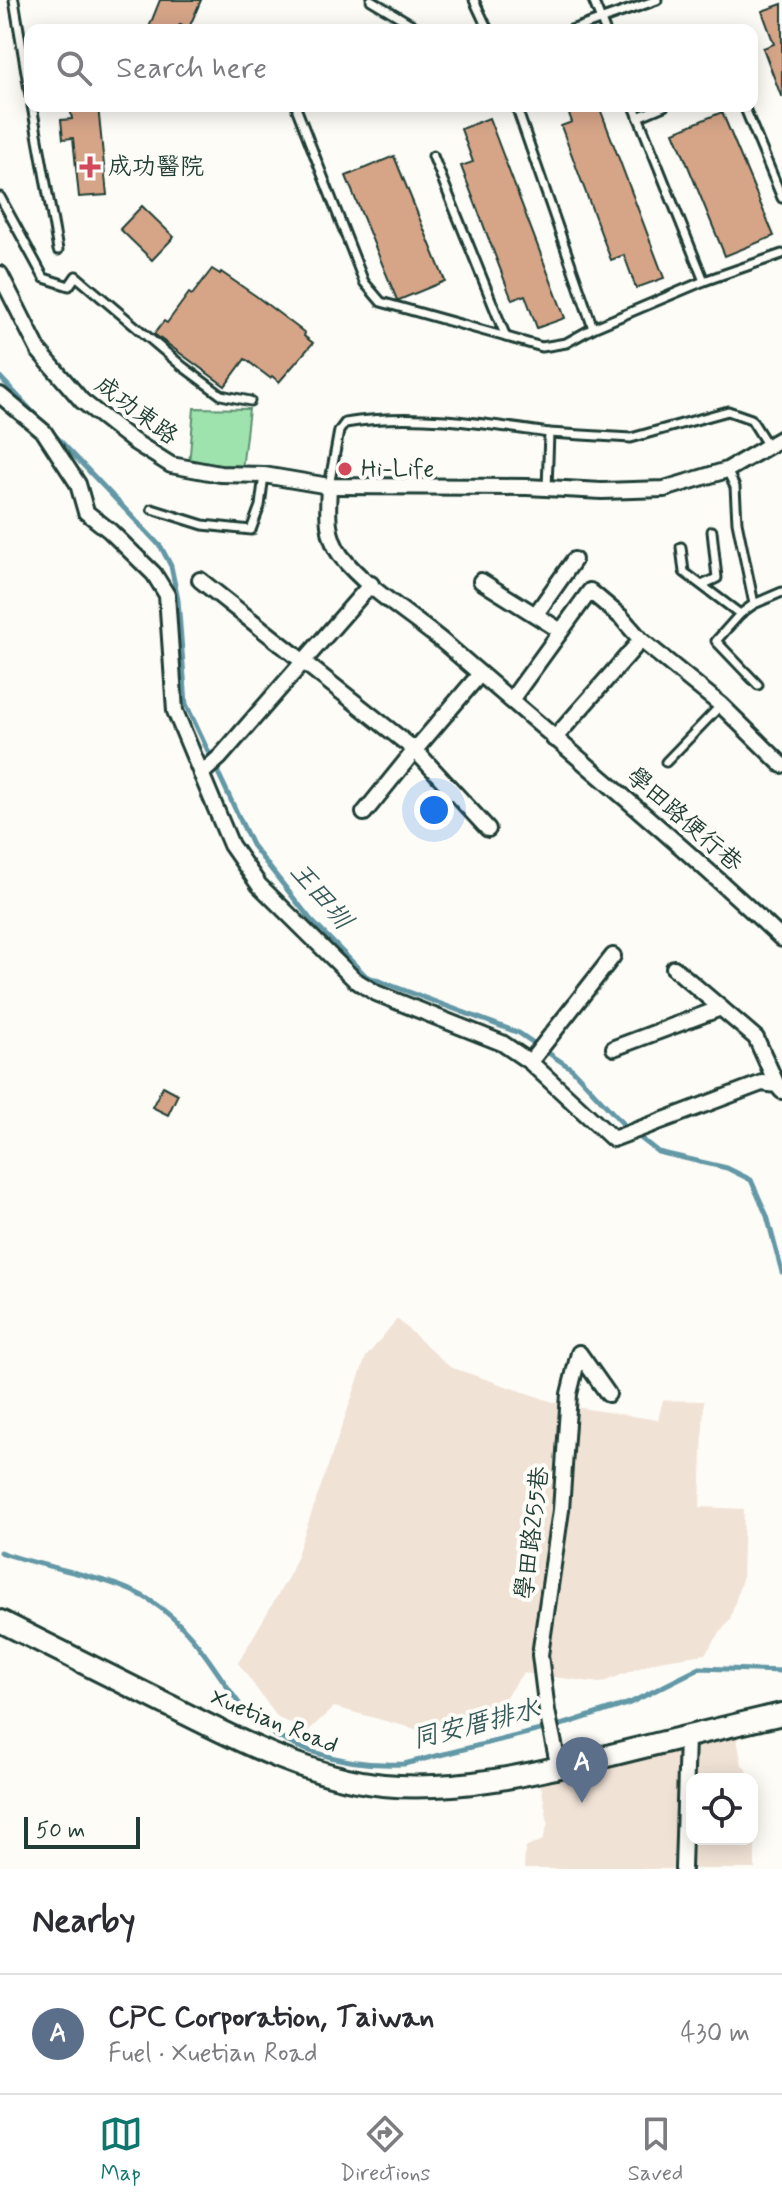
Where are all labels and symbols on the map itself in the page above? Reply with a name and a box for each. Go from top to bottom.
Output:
place label: 成功醫院 [108,152,204,183]
marker: 成功醫院 [79,156,101,178]
street label: 成功東路 [88,370,184,452]
place label: Hi-Life [361,454,434,485]
marker: Hi-Life [336,460,354,478]
street label: 學田路便行巷 [619,761,749,879]
your location [414,790,454,830]
water label: 王田圳 [282,855,360,939]
street label: 學田路255巷 [509,1465,557,1601]
street label: Xuetian Road [206,1682,342,1762]
water label: 同安厝排水 [409,1693,544,1757]
pin: A [556,1737,608,1803]
scale bar [24,1813,140,1849]

